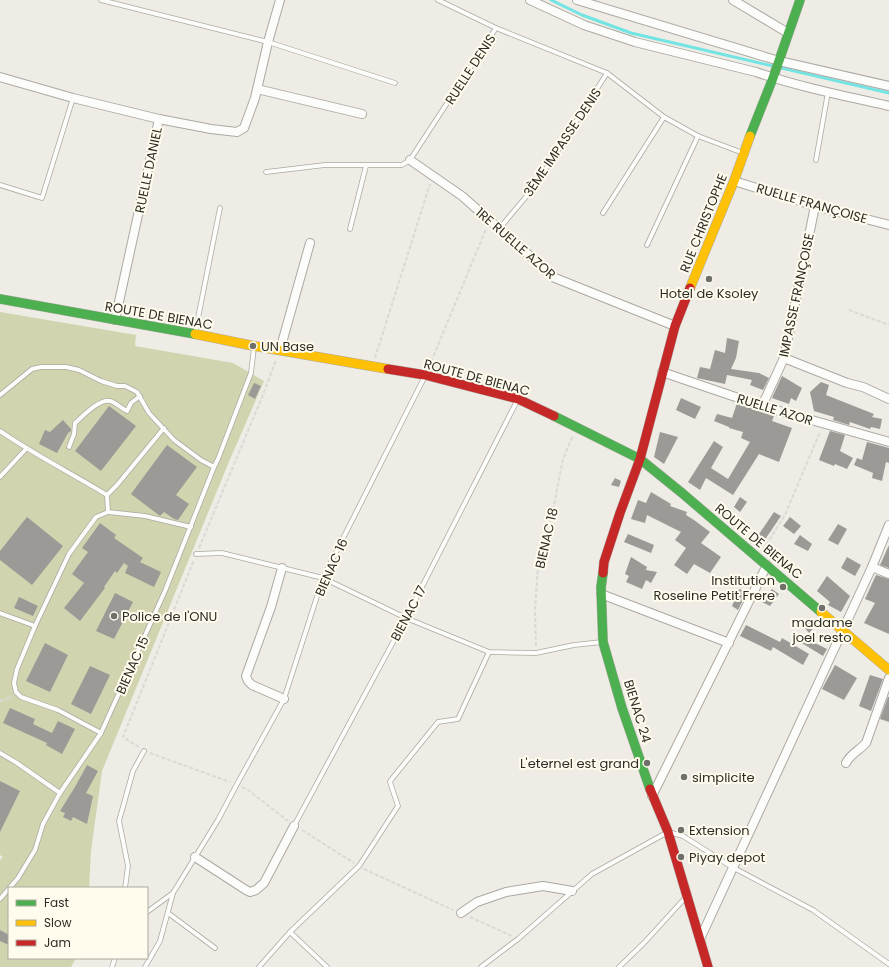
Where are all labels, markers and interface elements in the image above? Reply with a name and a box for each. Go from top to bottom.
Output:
street label: RUELLE DENIS [441,30,500,108]
street label: 3ÈME IMPASSE DENIS [519,84,606,200]
street label: RUELLE DANIEL [130,125,167,215]
street label: RUE CHRISTOPHE [675,171,732,275]
street label: RUELLE FRANÇOISE [754,179,870,228]
street label: 1RE RUELLE AZOR [471,203,560,284]
street label: IMPASSE FRANÇOISE [774,231,819,359]
marker: Hotel de Ksoley [704,274,714,284]
place label: Hotel de Ksoley [660,284,759,303]
street label: ROUTE DE BIENAC [103,297,214,334]
place label: UN Base [261,337,314,356]
marker: UN Base [248,341,258,351]
street label: ROUTE DE BIENAC [422,354,532,401]
street label: RUELLE AZOR [734,389,815,430]
street label: ROUTE DE BIENAC [711,499,807,584]
street label: BIENAC 18 [530,506,563,570]
street label: BIENAC 16 [310,535,353,599]
place label: Institution Roseline Petit Frere [654,571,775,605]
street label: BIENAC 17 [386,582,431,644]
marker: Institution Roseline Petit Frere [778,582,788,592]
marker: madame joel resto [817,603,827,613]
place label: Police de l'ONU [122,607,217,626]
marker: Police de l'ONU [109,611,119,621]
place label: madame joel resto [791,613,853,647]
street label: BIENAC 15 [111,633,154,697]
street label: BIENAC 24 [619,677,656,745]
place label: L'eternel est grand [520,754,639,773]
marker: L'eternel est grand [642,758,652,768]
place label: simplicite [692,768,754,787]
marker: simplicite [679,772,689,782]
place label: Extension [689,821,750,840]
marker: Extension [676,825,686,835]
place label: Piyay depot [689,848,766,867]
marker: Piyay depot [676,852,686,862]
legend [8,887,148,959]
text: Fast [44,894,69,911]
text: Slow [44,914,72,931]
text: Jam [44,934,71,951]

